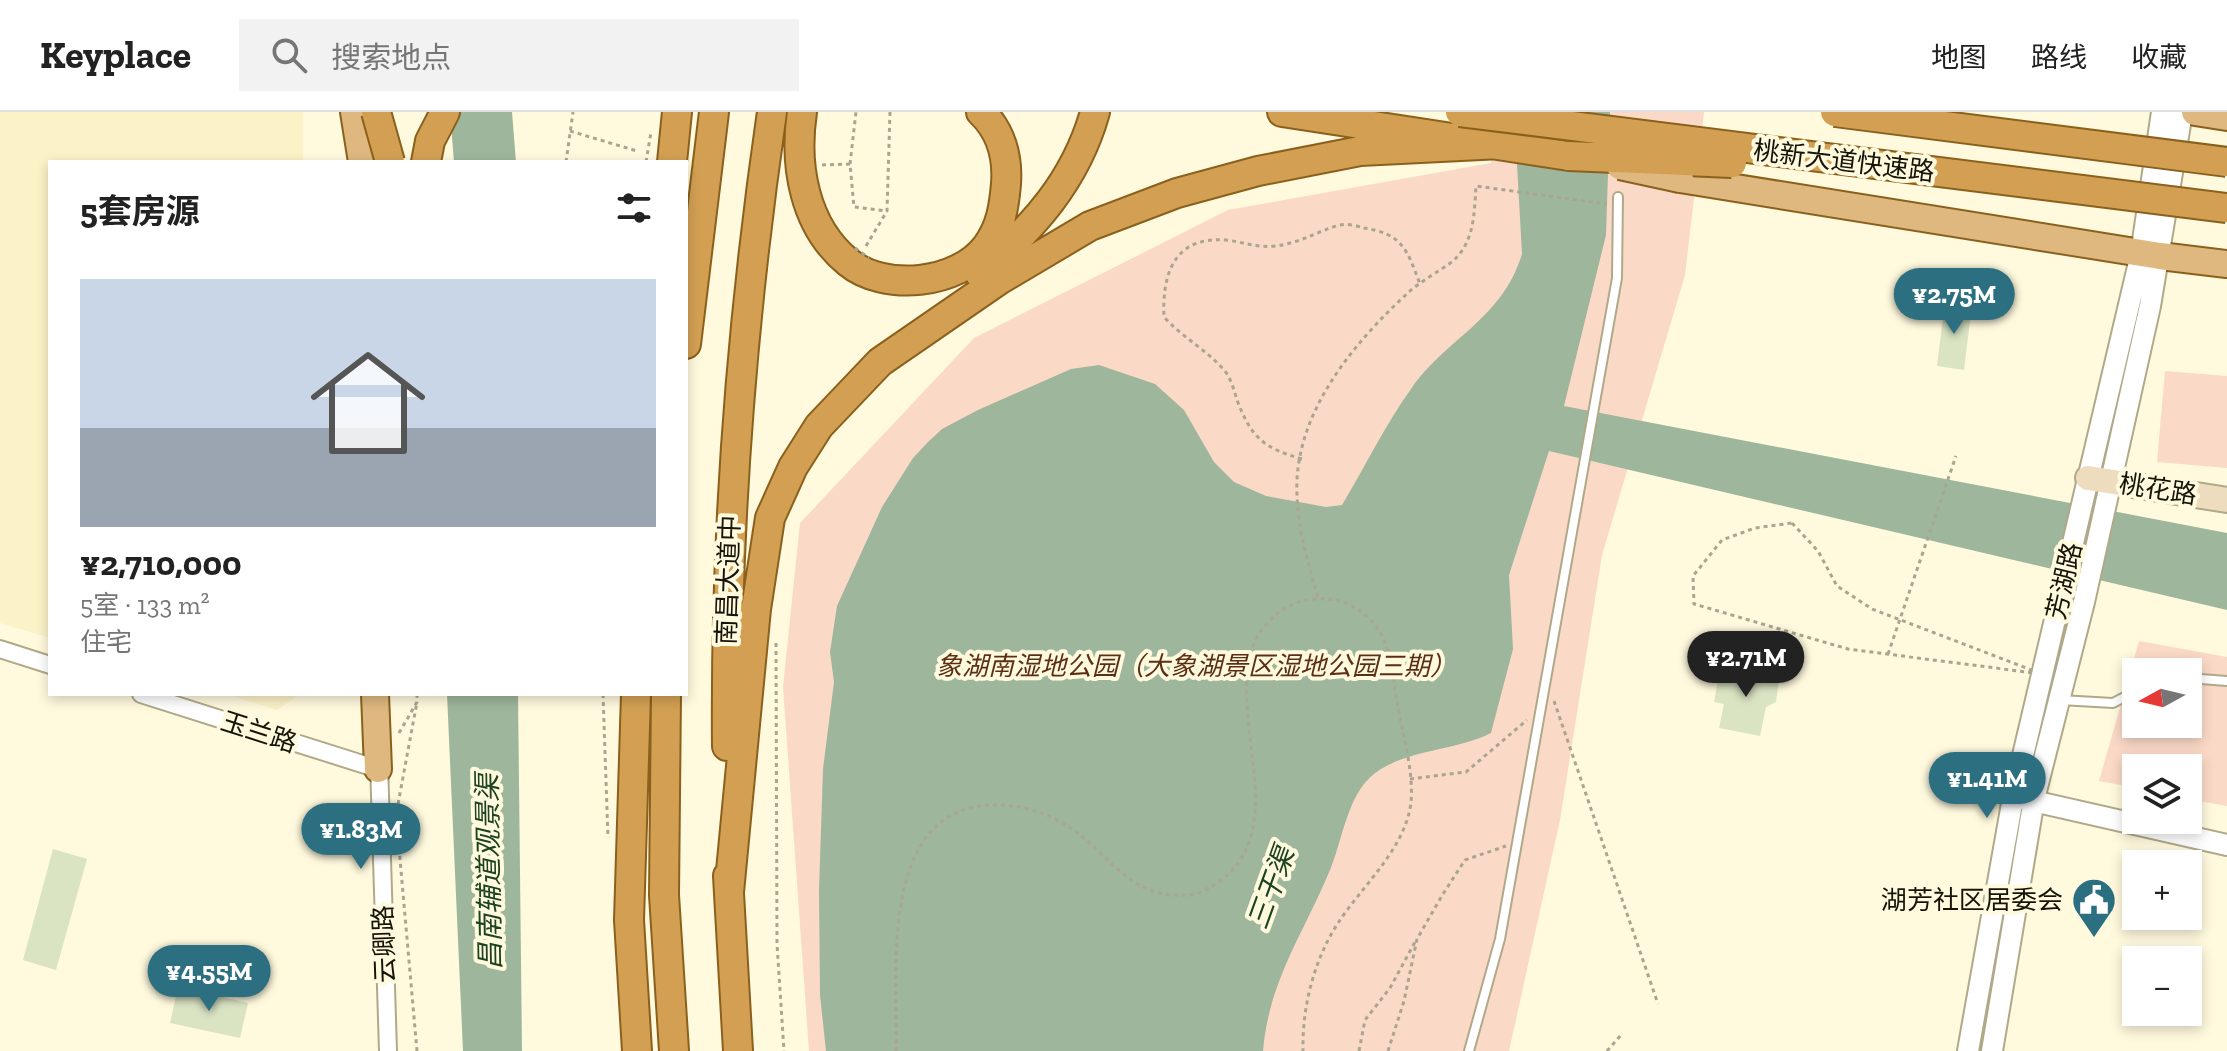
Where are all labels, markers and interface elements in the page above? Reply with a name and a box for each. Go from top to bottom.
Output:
search box [239,19,799,91]
text: Keyplace [40,32,191,78]
icon: search [267,33,311,77]
text: 搜索地点 [331,40,451,76]
text: 地图 [1931,41,1987,74]
text: 路线 [2031,41,2087,74]
text: 收藏 [2131,41,2187,74]
street label: 桃新大道快速路 [1752,134,1936,188]
icon: filters [612,186,656,230]
text: 5套房源 [80,191,200,232]
pin: ¥2.75M [1889,268,2019,336]
text: ¥2.75M [1912,278,1996,310]
icon: home [296,331,440,475]
street label: 桃花路 [2117,467,2199,511]
street label: 南昌大道中 [710,514,746,646]
street label: 芳湖路 [2040,539,2088,623]
text: ¥2,710,000 [80,543,242,584]
text: 5室 · 133 m² [80,589,210,621]
text: 住宅 [80,626,132,658]
pin: ¥2.71M [1681,631,1811,699]
text: ¥2.71M [1705,641,1787,673]
park label: 象湖南湿地公园（大象湖景区湿地公园三期） [936,650,1456,682]
north arrow [2122,658,2202,738]
map controls [2122,658,2202,1026]
street label: 玉兰路 [217,705,301,759]
pin: ¥1.41M [1922,752,2052,820]
button: layers [2122,754,2202,834]
text: ¥1.41M [1947,762,2027,794]
water label: 昌南辅道观景渠 [471,770,507,970]
pin: ¥1.83M [296,803,426,871]
text: ¥1.83M [319,813,403,845]
water label: 三干渠 [1241,839,1302,933]
button: + [2122,850,2202,930]
public building icon: 湖芳社区居委会 [2070,876,2118,939]
place label: 湖芳社区居委会 [1881,884,2063,916]
street label: 云卿路 [367,904,401,984]
pin: ¥4.55M [144,945,274,1013]
button: − [2122,946,2202,1026]
text: ¥4.55M [166,955,252,987]

